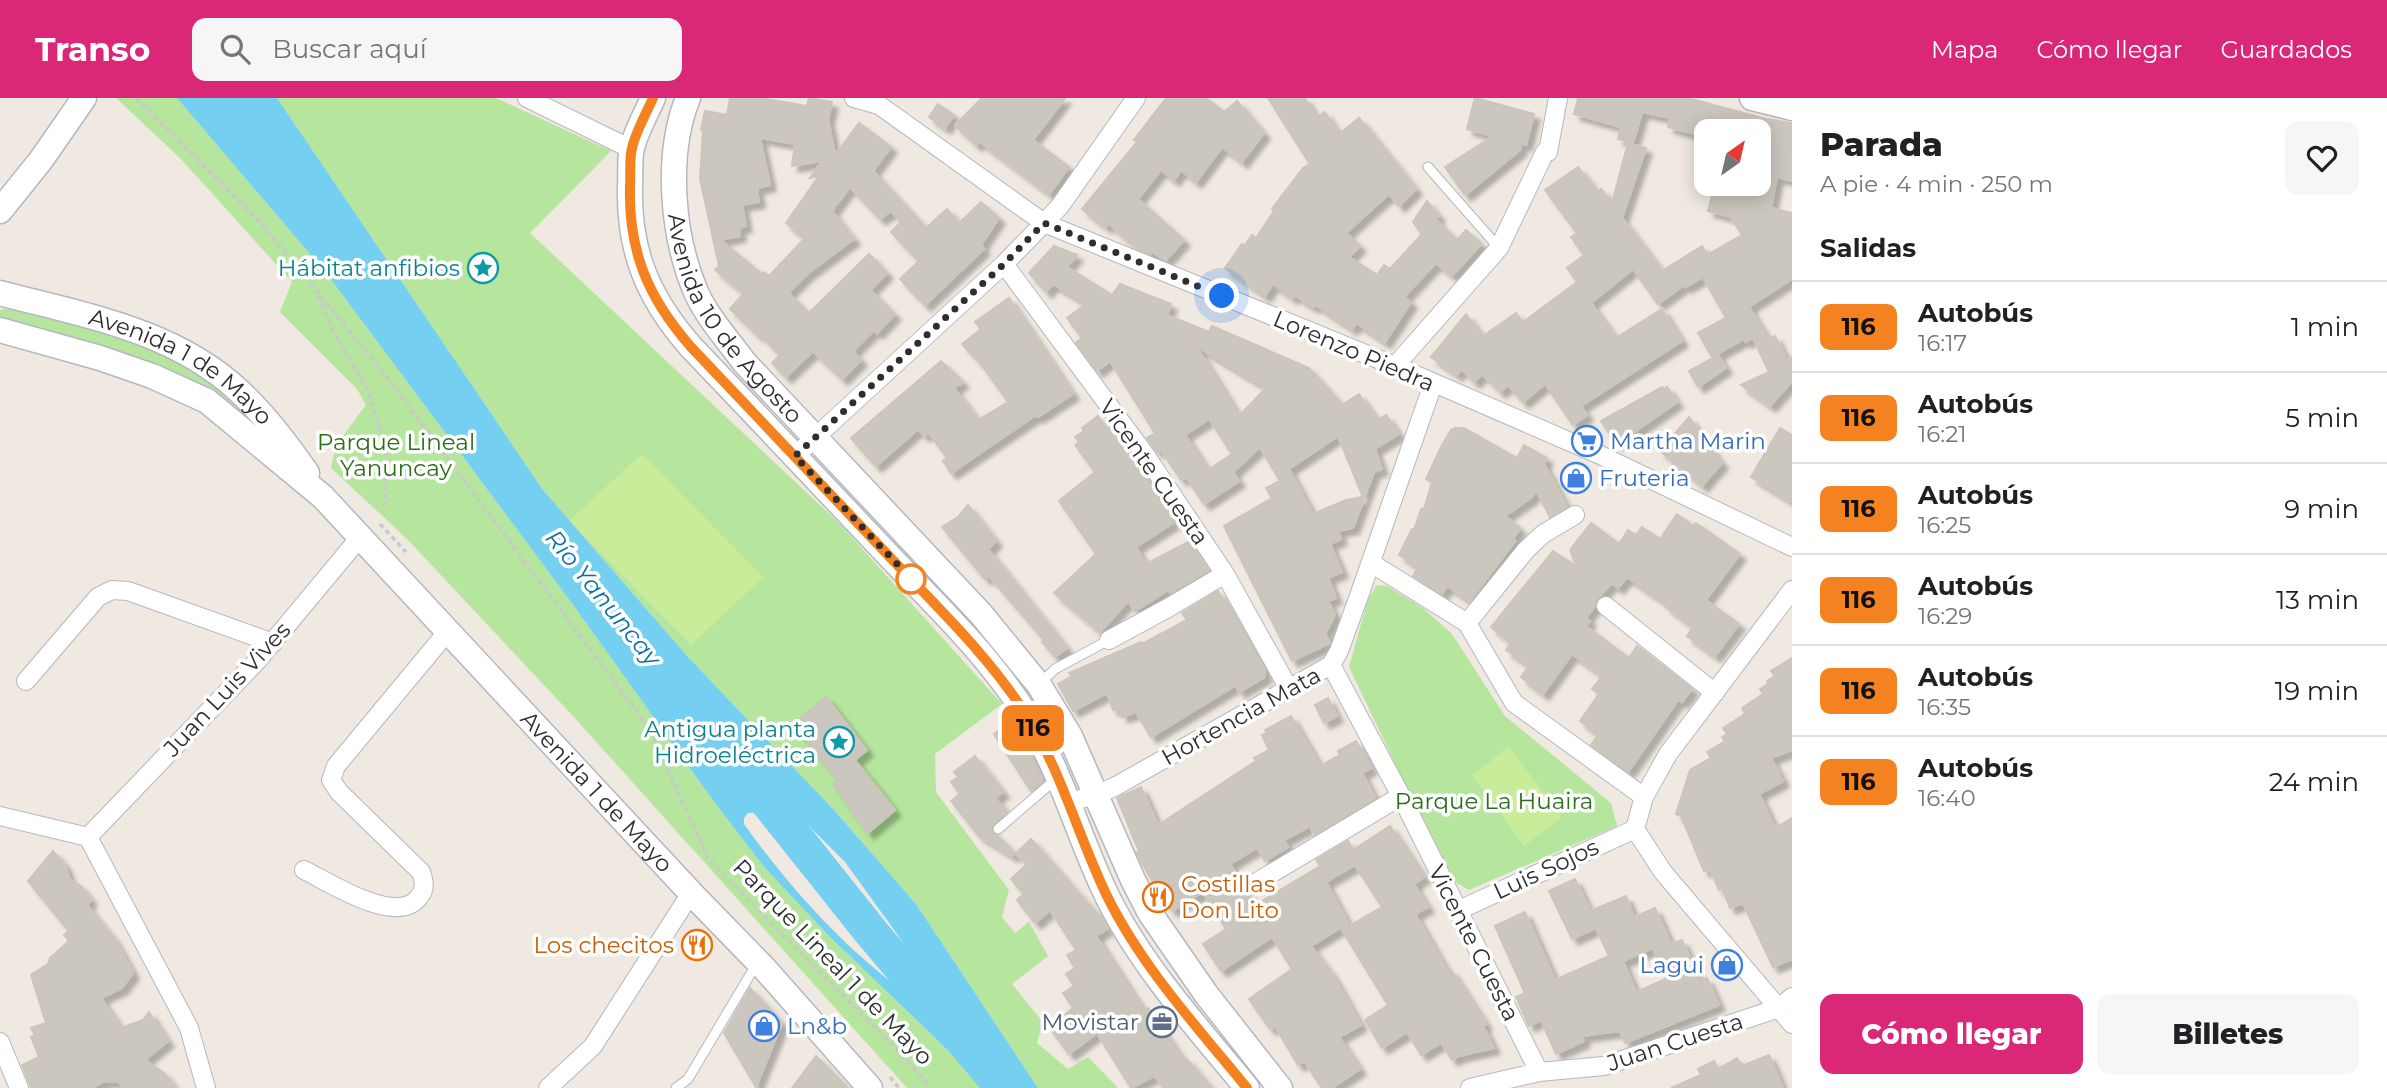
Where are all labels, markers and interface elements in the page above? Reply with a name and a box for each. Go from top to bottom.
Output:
search box [192,18,682,81]
text: Transo [35,29,150,69]
icon: search [216,30,254,68]
text: Buscar aquí [272,33,427,65]
text: Mapa [1931,35,1998,64]
text: Cómo llegar [2036,35,2182,64]
text: Guardados [2220,35,2352,64]
north arrow [1694,119,1771,196]
map controls [1694,119,1771,196]
button: heart [2285,121,2359,195]
text: Parada [1820,124,1943,164]
text: A pie · 4 min · 250 m [1820,170,2053,198]
street label: Avenida 10 de Agosto [662,212,808,429]
text: Salidas [1820,232,1916,264]
place icon: Hábitat anfibios [466,251,500,285]
place label: Hábitat anfibios [278,254,460,282]
your location [1204,278,1239,313]
text: Autobús [1918,297,2033,329]
street label: Avenida 1 de Mayo [86,303,278,431]
street label: Lorenzo Piedra [1269,304,1439,398]
text: 1 min [2291,311,2359,343]
text: 116 [1841,312,1876,341]
text: 16:17 [1918,329,1967,357]
text: Autobús [1918,388,2033,420]
street label: Vicente Cuesta [1093,394,1215,550]
text: 5 min [2285,402,2359,434]
text: 116 [1841,403,1876,432]
text: 16:21 [1918,420,1967,448]
supermarket icon: Martha Marin [1570,424,1604,458]
place label: Martha Marin [1610,427,1766,455]
park label: Parque Lineal Yanuncay [317,428,475,482]
shop icon: Fruteria [1559,461,1593,495]
place label: Fruteria [1599,464,1690,492]
text: Autobús [1918,479,2033,511]
text: 9 min [2284,493,2359,525]
text: 116 [1841,494,1876,523]
text: 16:25 [1918,511,1971,539]
water label: Río Yanuncay [540,524,668,673]
unlabelled marker [896,564,926,594]
text: Autobús [1918,570,2033,602]
text: 13 min [2276,584,2359,616]
text: 116 [1841,585,1876,614]
text: 16:29 [1918,602,1972,630]
street label: Juan Luis Vives [157,616,296,763]
street label: Hortencia Mata [1157,661,1325,771]
text: Autobús [1918,661,2033,693]
text: 19 min [2275,675,2359,707]
text: 116 [1841,676,1876,705]
text: 16:35 [1918,693,1971,721]
street label: Avenida 1 de Mayo [515,705,679,878]
line badge: 116 [993,705,1073,751]
text: 116 [1016,713,1050,742]
place label: Antigua planta Hidroeléctrica [644,715,816,769]
place icon: Antigua planta Hidroeléctrica [822,725,856,759]
text: Autobús [1918,752,2033,784]
text: 24 min [2269,766,2359,798]
text: 116 [1841,767,1876,796]
text: 16:40 [1918,784,1976,812]
park label: Parque La Huaira [1395,787,1593,815]
street label: Luis Sojos [1489,832,1603,906]
street label: Parque Lineal 1 de Mayo [727,853,939,1071]
street label: Vicente Cuesta [1423,860,1525,1026]
place label: Costillas Don Lito [1181,870,1279,924]
restaurant icon: Costillas Don Lito [1141,880,1175,914]
restaurant icon: Los checitos [680,928,714,962]
place label: Los checitos [533,931,674,959]
shop icon: Lagui [1710,948,1744,982]
place label: Lagui [1639,951,1704,979]
button: Cómo llegar [1820,994,2083,1074]
button: Billetes [2097,994,2359,1074]
office icon: Movistar [1145,1005,1179,1039]
street label: Juan Cuesta [1603,1007,1746,1077]
place label: Movistar [1041,1008,1139,1036]
shop icon: Ln&b [747,1009,781,1043]
place label: Ln&b [787,1012,847,1040]

